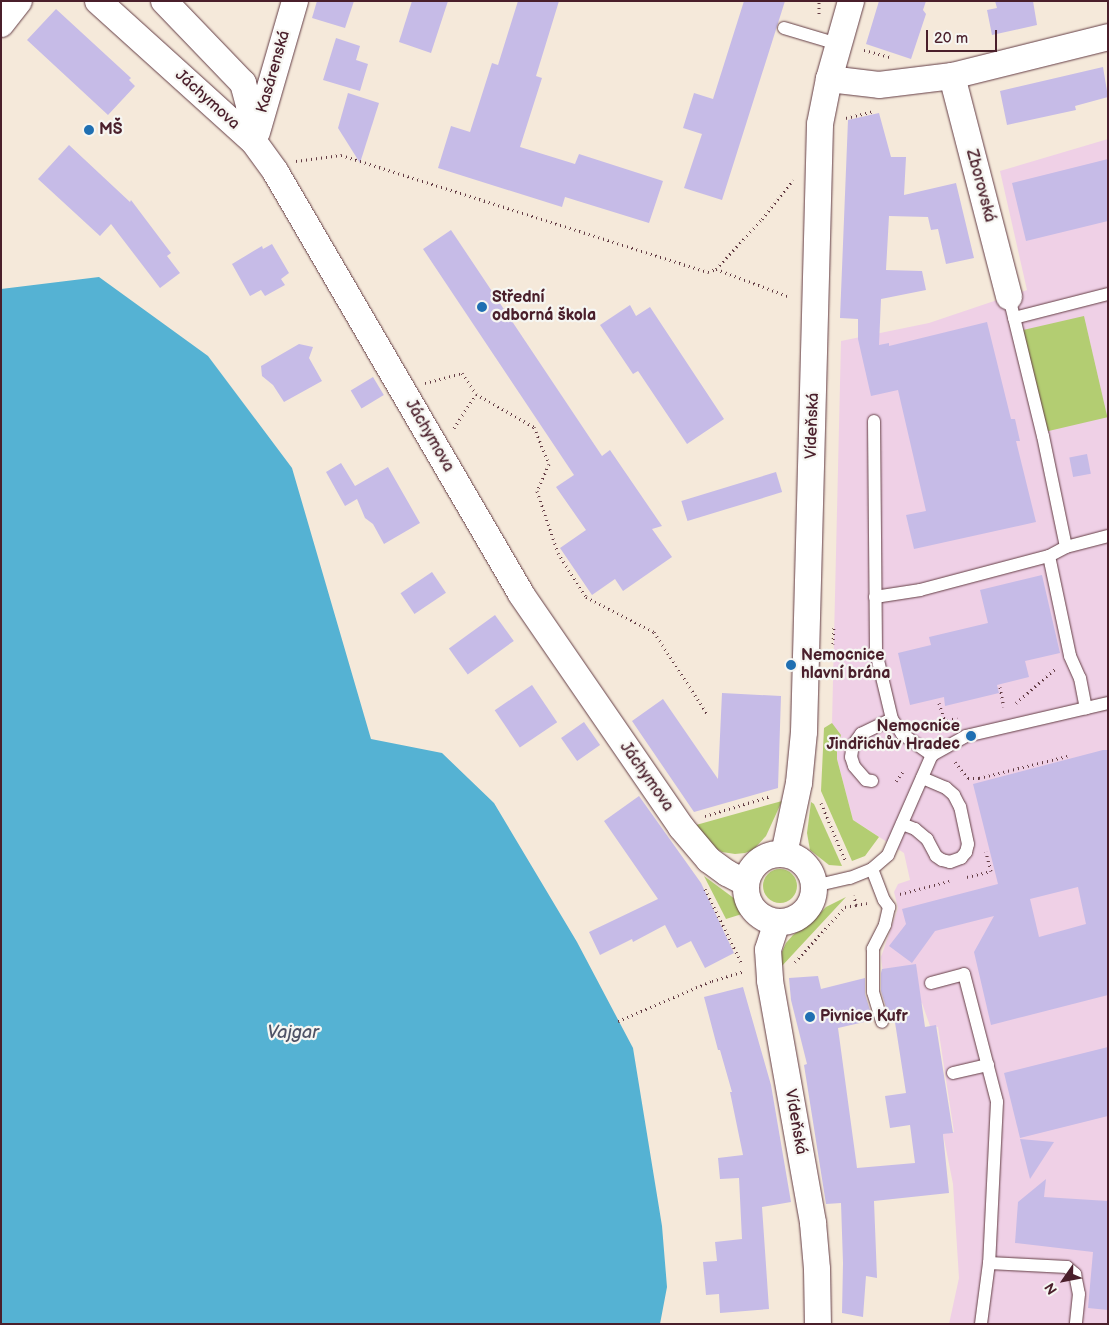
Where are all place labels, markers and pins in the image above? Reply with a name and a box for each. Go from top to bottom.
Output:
place label: MŠ [99,120,123,140]
marker: MŠ [83,124,95,136]
place label: Střední odborná škola [492,288,596,326]
marker: Střední odborná škola [476,301,488,313]
place label: Nemocnice hlavní brána [801,646,890,684]
marker: Nemocnice hlavní brána [785,659,797,671]
place label: Nemocnice Jindřichův Hradec [826,717,960,755]
marker: Nemocnice Jindřichův Hradec [964,729,978,743]
place label: Pivnice Kufr [820,1007,908,1027]
marker: Pivnice Kufr [804,1011,816,1023]

